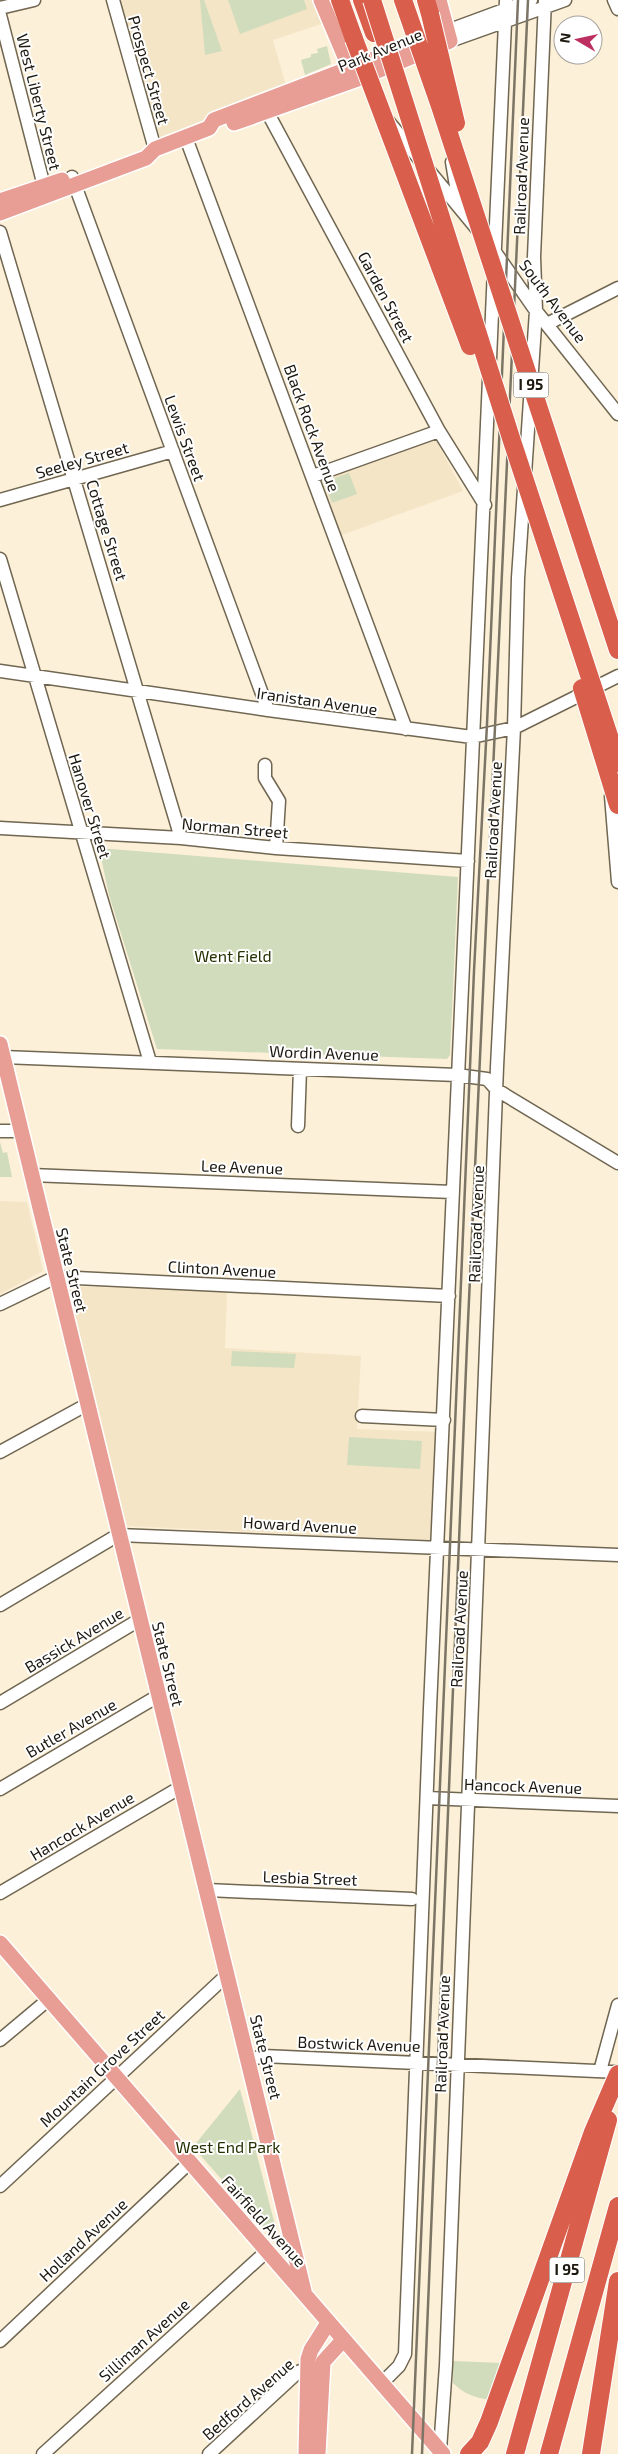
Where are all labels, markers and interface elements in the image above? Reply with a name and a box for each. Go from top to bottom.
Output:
street label: Prospect Street [125,13,174,127]
north arrow [553,15,603,65]
street label: Park Avenue [335,24,425,75]
street label: West Liberty Street [13,32,66,172]
text: N [555,32,574,44]
street label: Railroad Avenue [509,117,532,235]
street label: Garden Street [355,248,418,345]
street label: South Avenue [516,255,591,346]
street label: Black Rock Avenue [281,361,344,494]
road number: I 95 [514,372,548,398]
street label: Lewis Street [161,392,210,483]
street label: Seeley Street [33,437,130,482]
street label: Cottage Street [83,477,132,583]
street label: Iranistan Avenue [255,683,379,718]
street label: Hanover Street [65,751,115,861]
street label: Railroad Avenue [480,761,505,879]
street label: Norman Street [181,813,289,842]
park label: Went Field [194,946,272,965]
street label: Wordin Avenue [269,1041,379,1064]
street label: Lee Avenue [201,1156,283,1177]
street label: Railroad Avenue [464,1165,487,1283]
street label: State Street [53,1226,92,1314]
street label: Clinton Avenue [167,1256,277,1281]
street label: Howard Avenue [243,1512,357,1537]
street label: Railroad Avenue [446,1570,471,1688]
street label: Bassick Avenue [21,1603,126,1676]
street label: State Street [149,1620,188,1708]
street label: Butler Avenue [22,1694,119,1761]
street label: Hancock Avenue [464,1774,582,1797]
street label: Hancock Avenue [26,1787,137,1864]
street label: Lesbia Street [262,1866,358,1889]
street label: Railroad Avenue [430,1975,453,2093]
street label: Mountain Grove Street [35,2005,168,2130]
street label: State Street [247,2013,286,2101]
street label: Bostwick Avenue [297,2032,421,2055]
park label: West End Park [176,2137,280,2156]
street label: Fairfield Avenue [218,2171,310,2270]
street label: Holland Avenue [35,2194,131,2285]
road number: I 95 [550,2258,584,2282]
street label: Silliman Avenue [94,2294,193,2385]
street label: Bedford Avenue [198,2354,297,2444]

